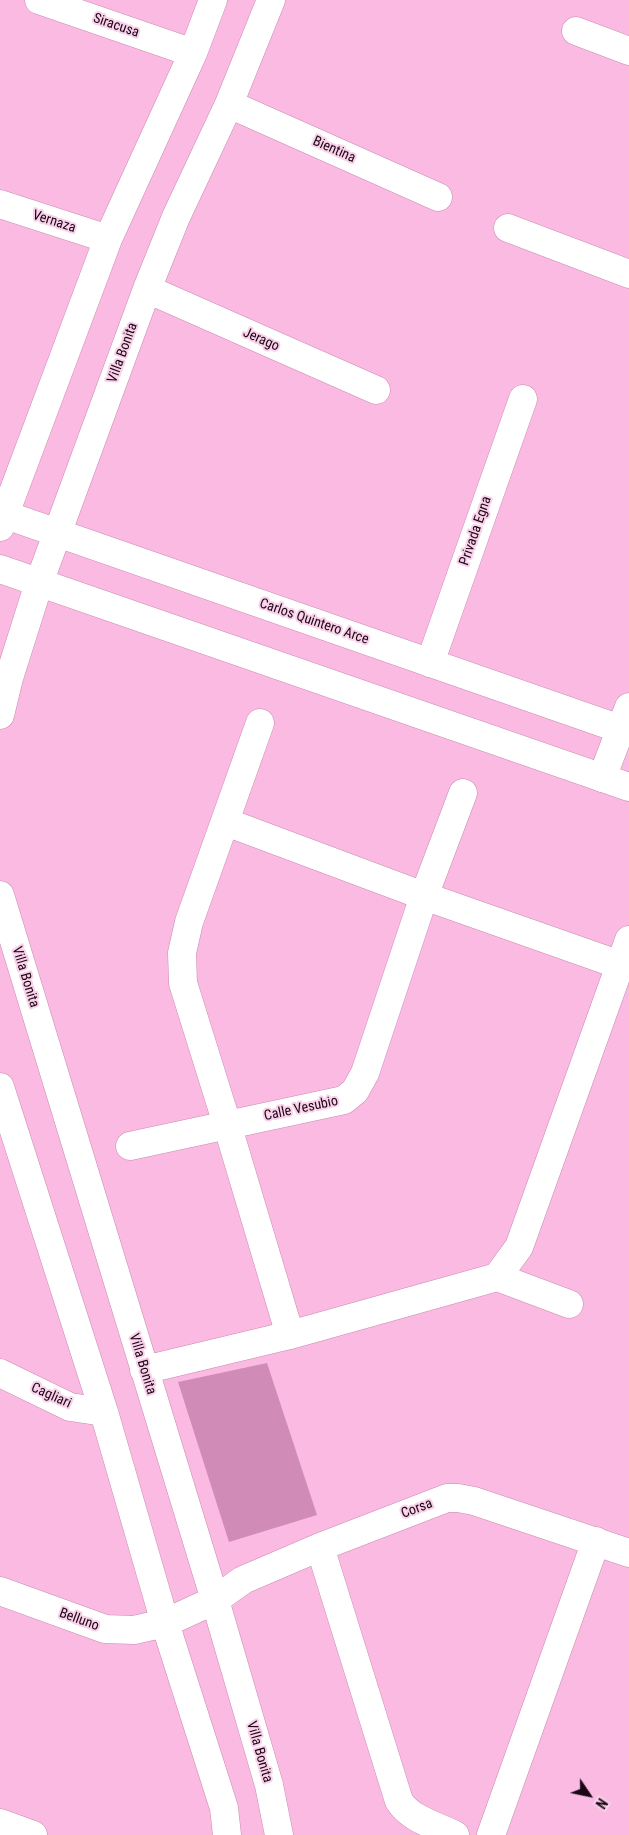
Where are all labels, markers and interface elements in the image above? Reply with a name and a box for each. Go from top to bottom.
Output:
street label: Siracusa [91,10,141,42]
street label: Bientina [310,133,358,167]
street label: Vernaza [30,207,78,237]
street label: Villa Bonita [104,321,142,385]
street label: Jerago [240,325,282,355]
street label: Privada Egna [456,494,496,568]
street label: Carlos Quintero Arce [257,595,371,649]
street label: Villa Bonita [8,944,42,1010]
street label: Calle Vesubio [262,1093,340,1125]
street label: Villa Bonita [125,1331,159,1397]
street label: Cagliari [28,1380,74,1412]
street label: Corsa [399,1495,435,1523]
street label: Belluno [57,1605,101,1635]
street label: Villa Bonita [242,1719,276,1785]
north arrow [564,1770,614,1820]
text: N [592,1795,610,1811]

